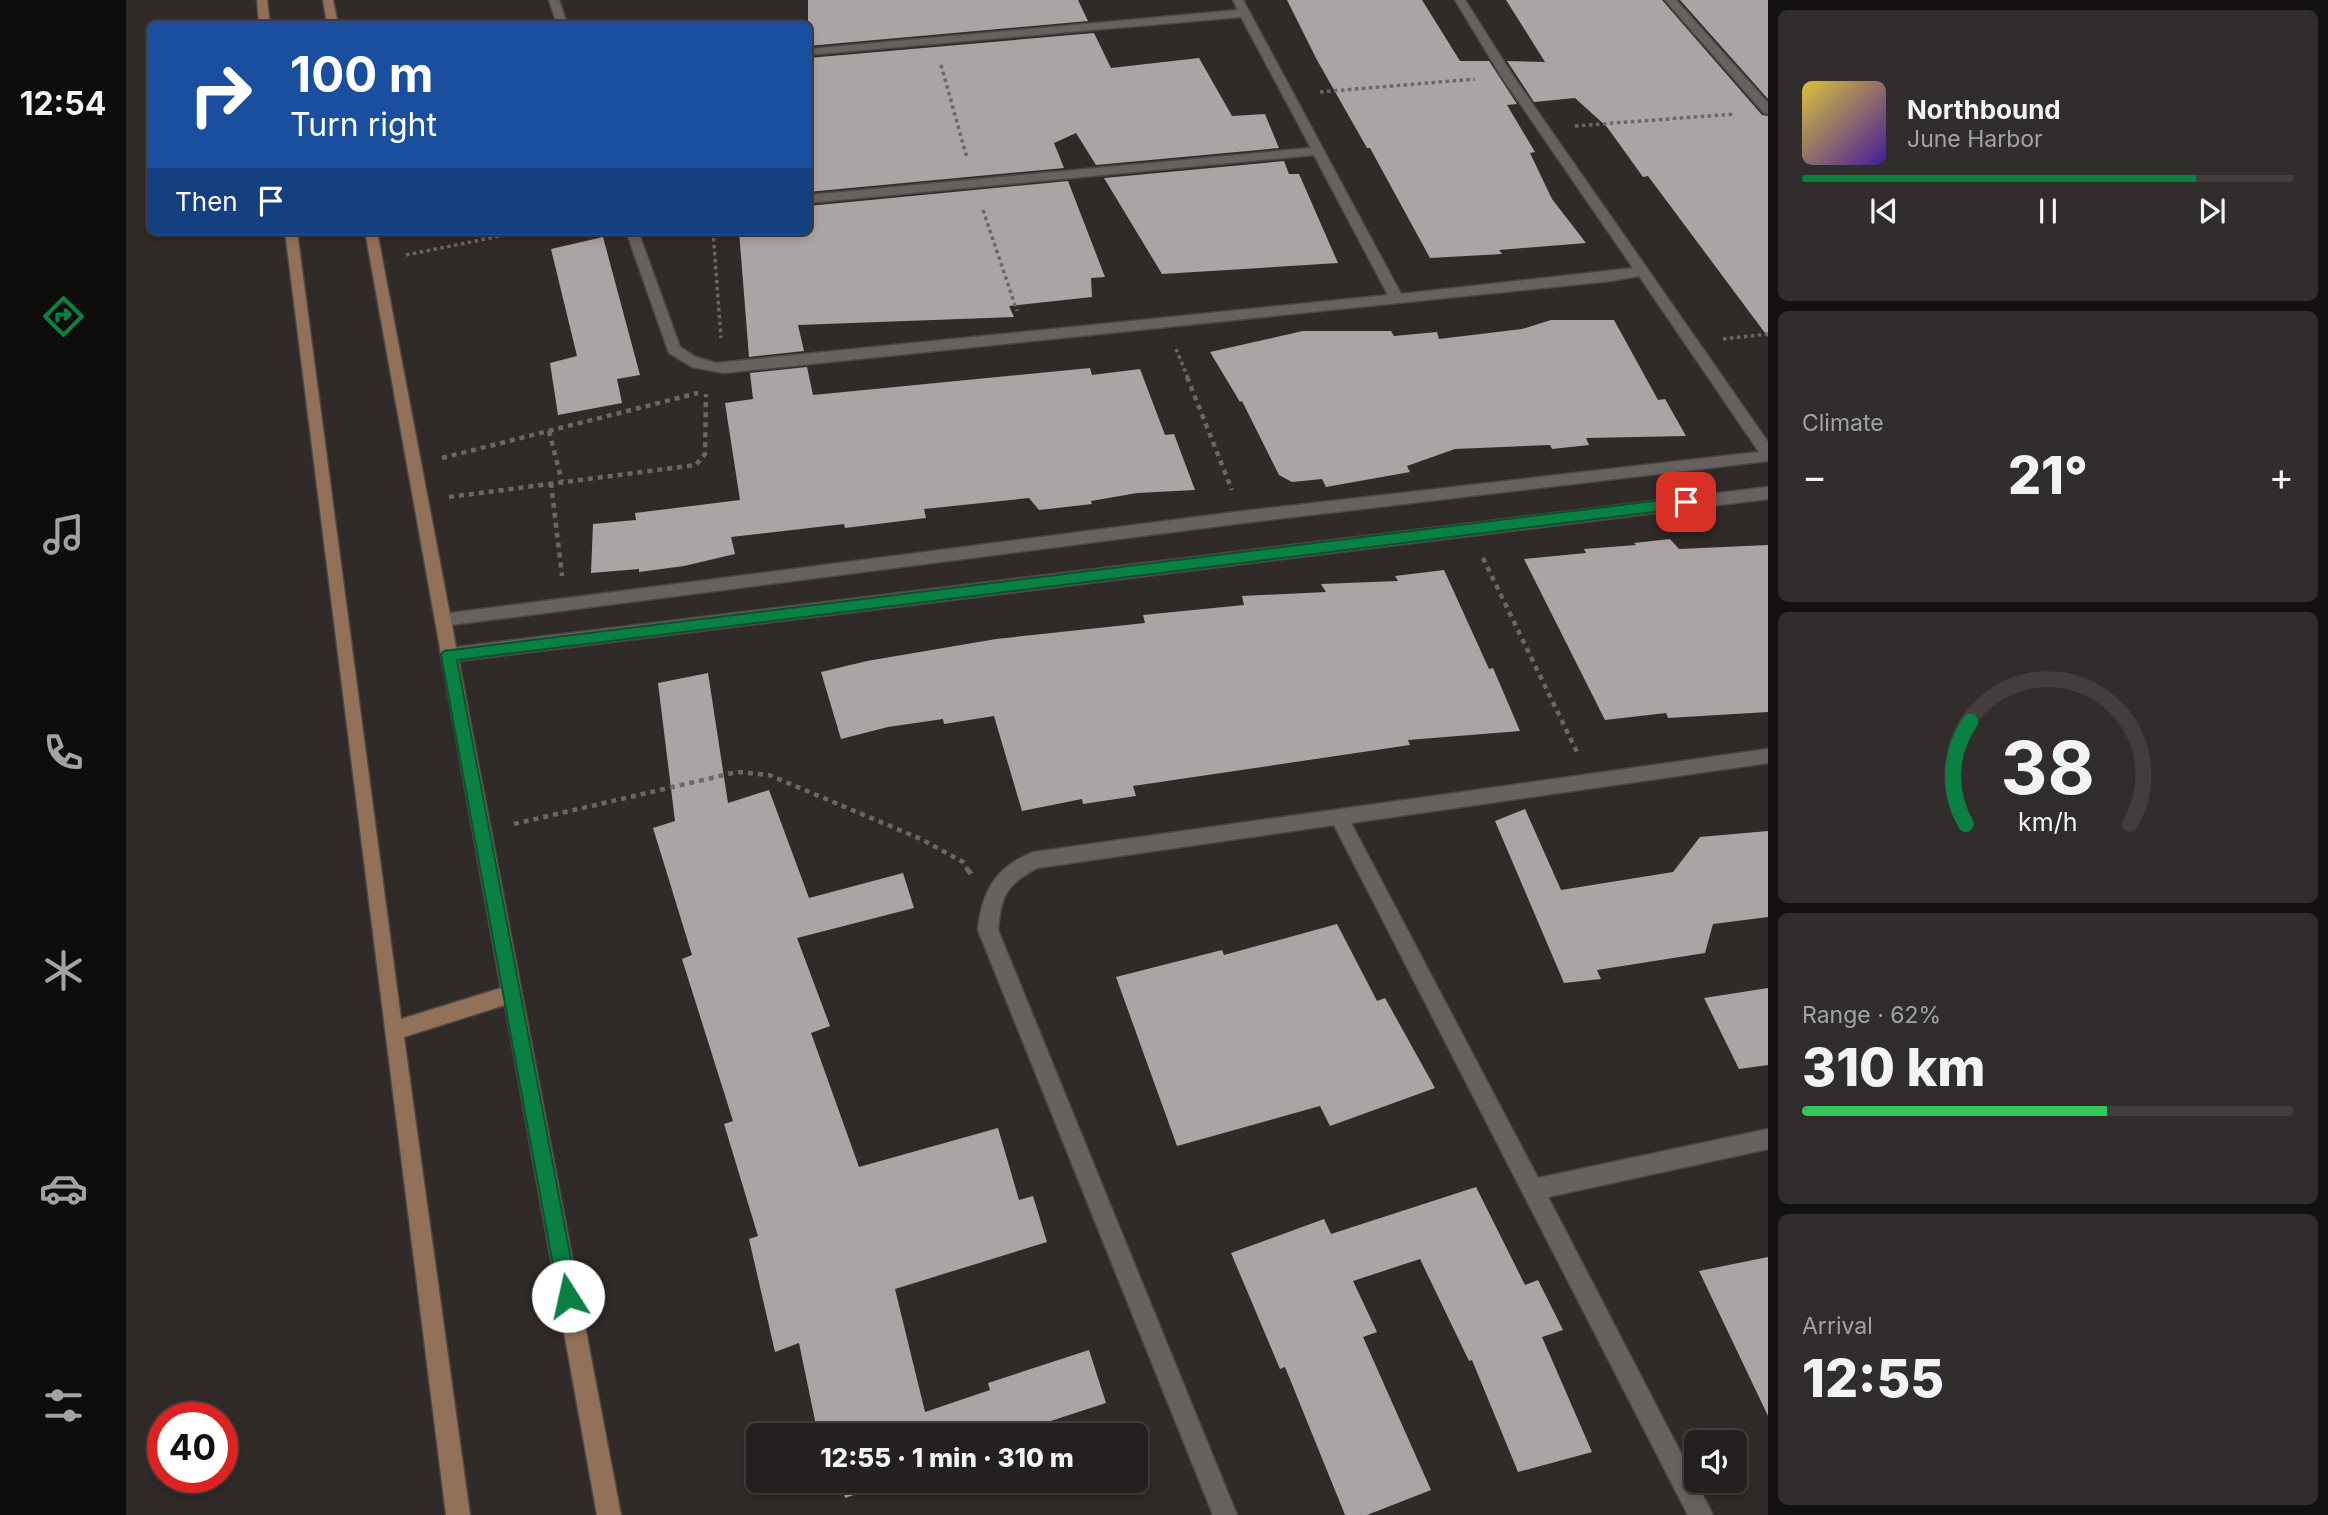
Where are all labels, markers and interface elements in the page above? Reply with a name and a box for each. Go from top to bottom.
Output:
text: 100 m [290,45,434,104]
icon: right [175,49,266,140]
text: 12:54 [20,84,106,123]
text: Northbound [1907,94,2061,125]
text: Turn right [290,105,437,144]
text: June Harbor [1907,125,2043,153]
icon: arrive [252,182,290,220]
text: Then [175,186,238,217]
icon: previous [1865,192,1903,230]
icon: pause [2029,192,2067,230]
icon: next [2193,192,2231,230]
icon: directions [39,292,88,341]
text: Climate [1802,409,1884,437]
text: 21° [2008,444,2088,507]
text: − [1802,453,1827,499]
text: + [2269,453,2294,499]
pin [1656,472,1716,532]
icon: arrive [1667,483,1705,521]
icon: music [39,510,88,559]
text: 38 [2001,723,2095,812]
icon: phone [39,728,88,777]
text: km/h [2018,806,2078,836]
icon: climate [39,946,88,995]
text: Range · 62% [1802,1001,1941,1029]
text: 310 km [1802,1036,1986,1099]
icon: car [39,1164,88,1213]
position arrow [531,1259,605,1333]
text: Arrival [1802,1312,1873,1340]
text: 12:55 [1802,1347,1944,1410]
icon: filters [39,1381,88,1430]
speed limit sign: 40 [147,1402,238,1493]
map controls [1684,1430,1747,1493]
button: sound [1684,1430,1747,1493]
text: 12:55 · 1 min · 310 m [820,1442,1074,1473]

